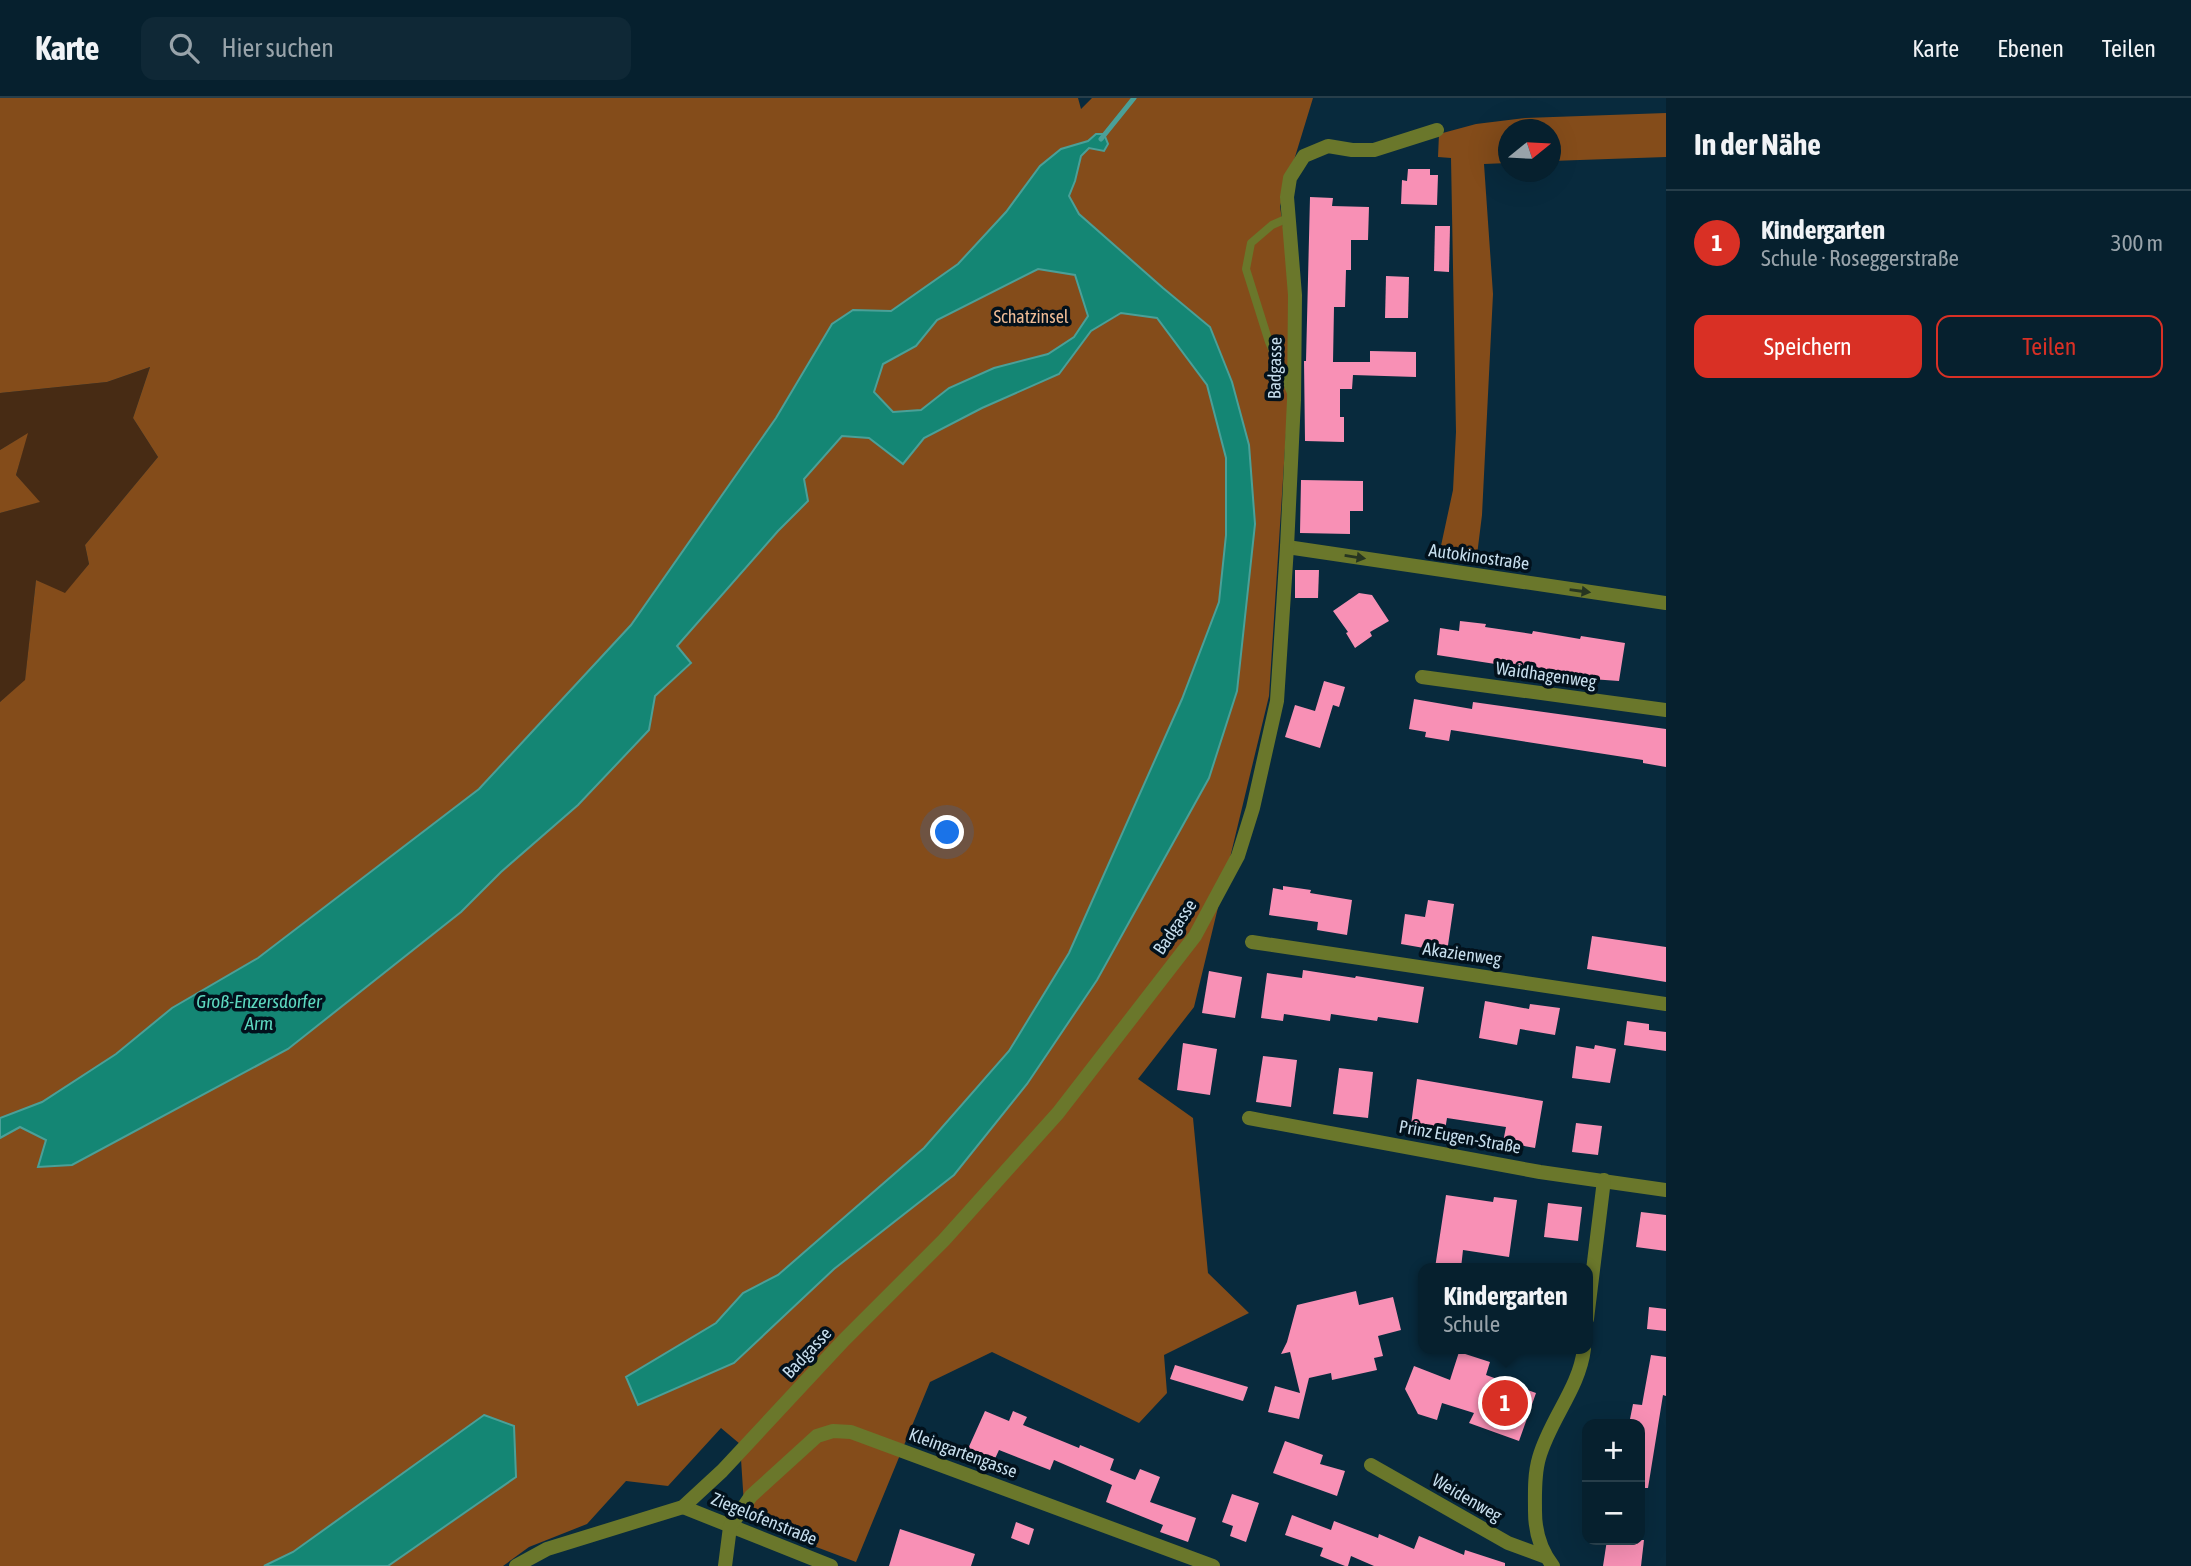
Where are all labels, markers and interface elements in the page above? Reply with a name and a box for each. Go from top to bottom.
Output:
search box [141,17,631,80]
text: Karte [35,29,99,67]
icon: search [165,29,203,67]
text: Hier suchen [221,33,334,63]
text: Karte [1912,35,1959,62]
text: Ebenen [1997,35,2064,62]
text: Teilen [2102,35,2156,62]
north arrow [1498,119,1561,182]
text: In der Nähe [1694,127,1821,161]
text: Kindergarten [1761,215,1885,245]
text: 1 [1712,230,1722,256]
text: 300 m [2111,230,2163,256]
text: Schule · Roseggerstraße [1761,245,1959,271]
park label: Schatzinsel [993,306,1069,327]
button: Speichern [1694,315,1922,378]
button: Teilen [1936,315,2163,378]
street label: Badgasse [1263,337,1286,399]
street label: Autokinostraße [1428,539,1531,574]
one-way arrow [1344,552,1366,563]
one-way arrow [1569,586,1591,597]
street label: Waidhagenweg [1494,657,1598,692]
your location [930,815,964,849]
street label: Badgasse [1149,895,1201,958]
street label: Akazienweg [1421,938,1503,969]
water label: Groß-Enzersdorfer Arm [196,990,323,1034]
street label: Prinz Eugen-Straße [1397,1115,1523,1158]
popup [1418,1263,1593,1354]
text: Kindergarten [1443,1281,1568,1311]
text: Schule [1443,1311,1500,1337]
street label: Badgasse [778,1323,835,1383]
pin: 1 [1482,1377,1528,1429]
map controls [1582,1419,1645,1545]
button: + [1582,1419,1645,1482]
street label: Kleingartengasse [906,1423,1020,1482]
street label: Weidenweg [1429,1469,1506,1526]
button: − [1582,1482,1645,1545]
street label: Ziegelofenstraße [708,1488,820,1549]

